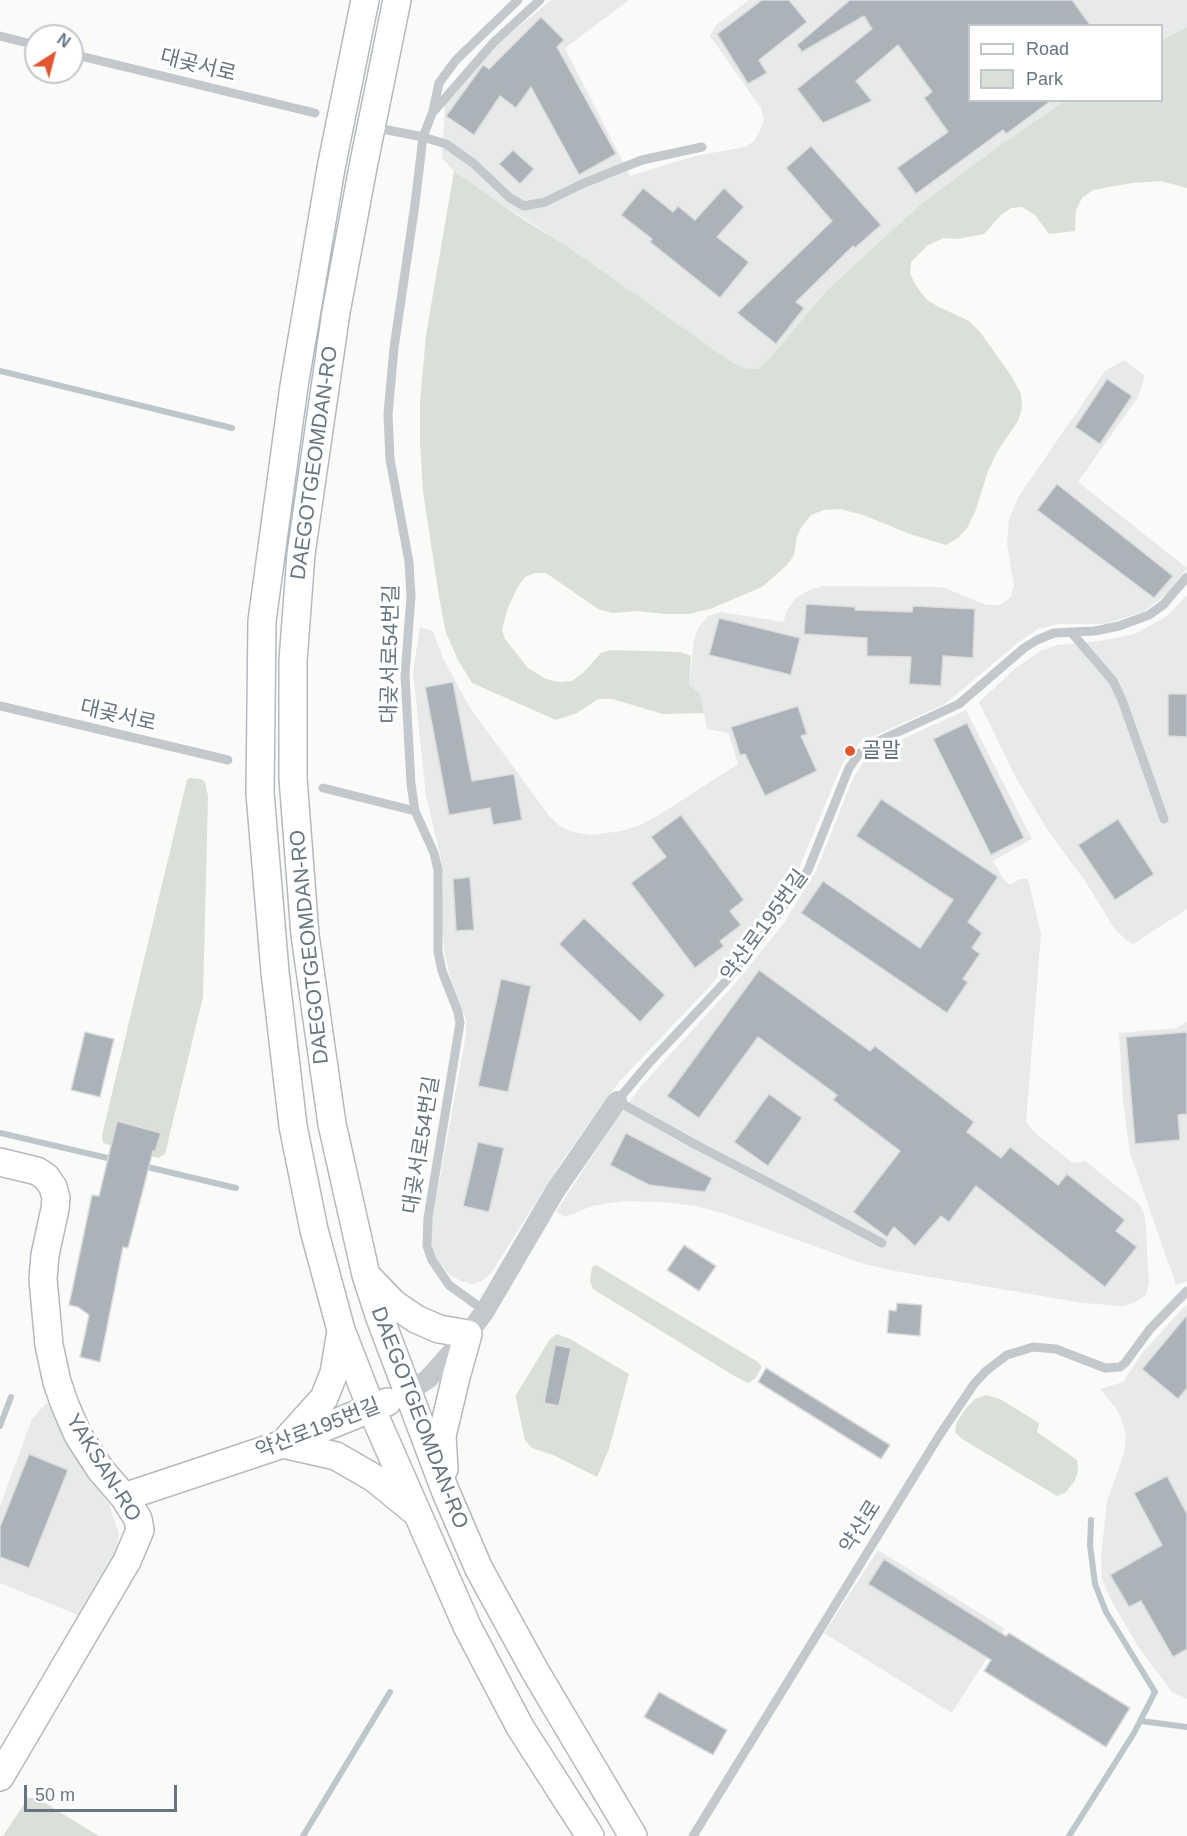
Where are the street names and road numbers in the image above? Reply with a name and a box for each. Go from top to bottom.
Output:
street label: 대곶서로 [157,44,239,88]
street label: DAEGOTGEOMDAN-RO [286,345,344,581]
street label: 대곶서로54번길 [377,584,405,724]
street label: 대곶서로 [78,695,158,737]
street label: DAEGOTGEOMDAN-RO [285,828,335,1066]
street label: 약산로195번길 [716,865,814,987]
street label: 대곶서로54번길 [399,1074,445,1216]
street label: DAEGOTGEOMDAN-RO [365,1303,473,1533]
street label: 약산로195번길 [252,1394,384,1464]
street label: YAKSAN-RO [60,1410,146,1526]
street label: 약산로 [835,1496,887,1558]

